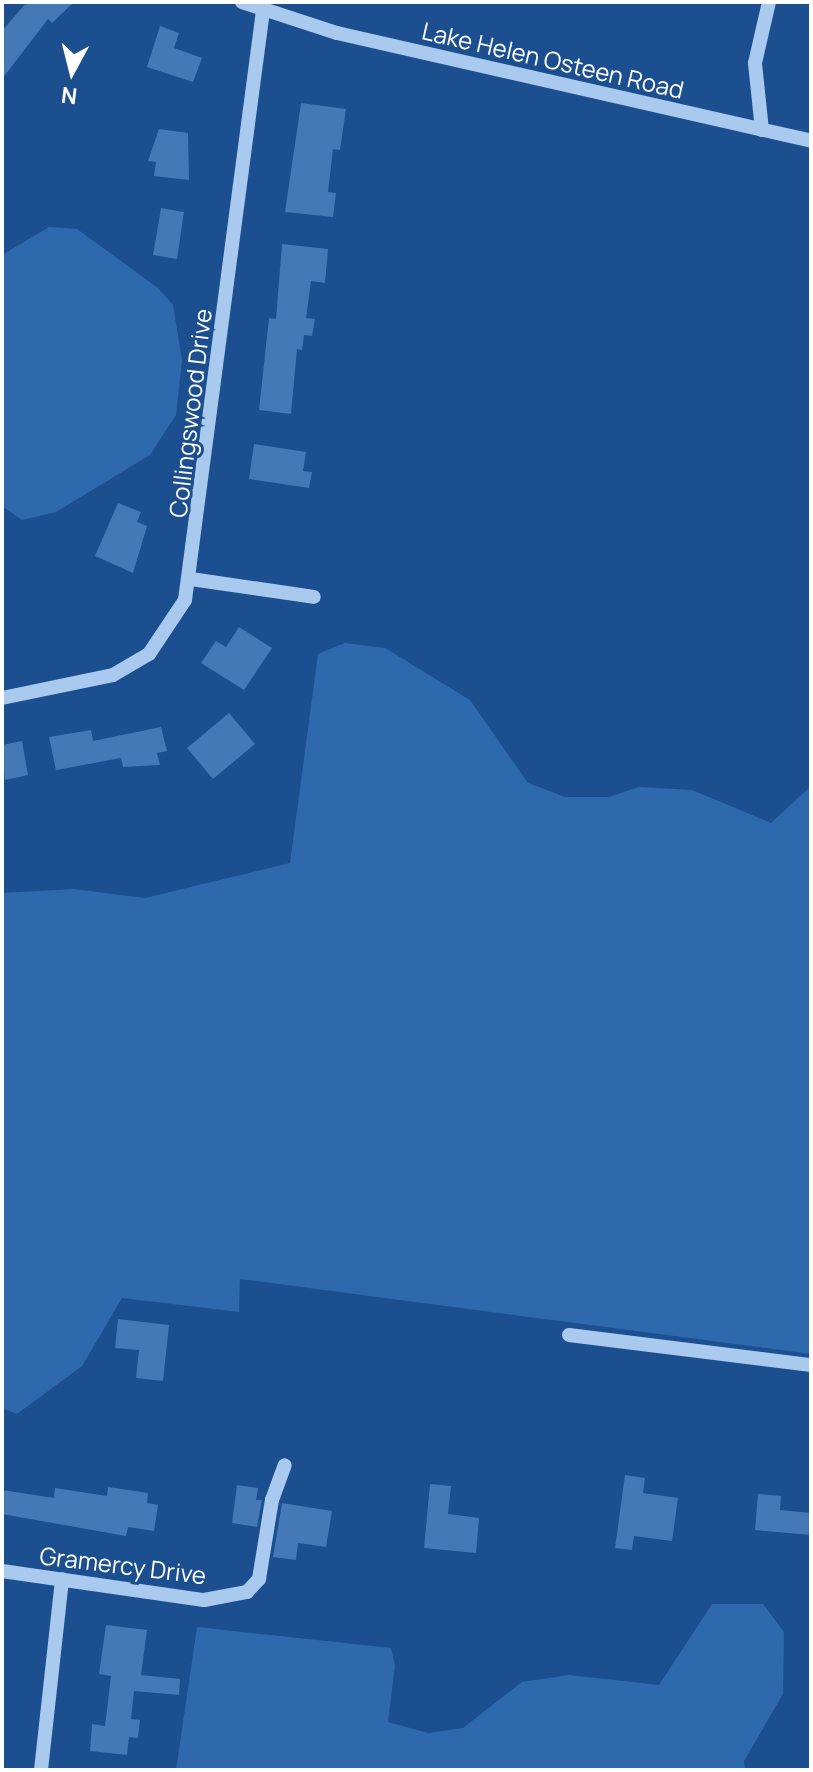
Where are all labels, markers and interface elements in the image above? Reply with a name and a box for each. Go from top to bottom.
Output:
street label: Lake Helen Osteen Road [419,16,687,104]
north arrow [32,32,112,112]
text: N [59,80,79,112]
street label: Collingswood Drive [163,307,217,519]
street label: Gramercy Drive [38,1541,208,1589]

